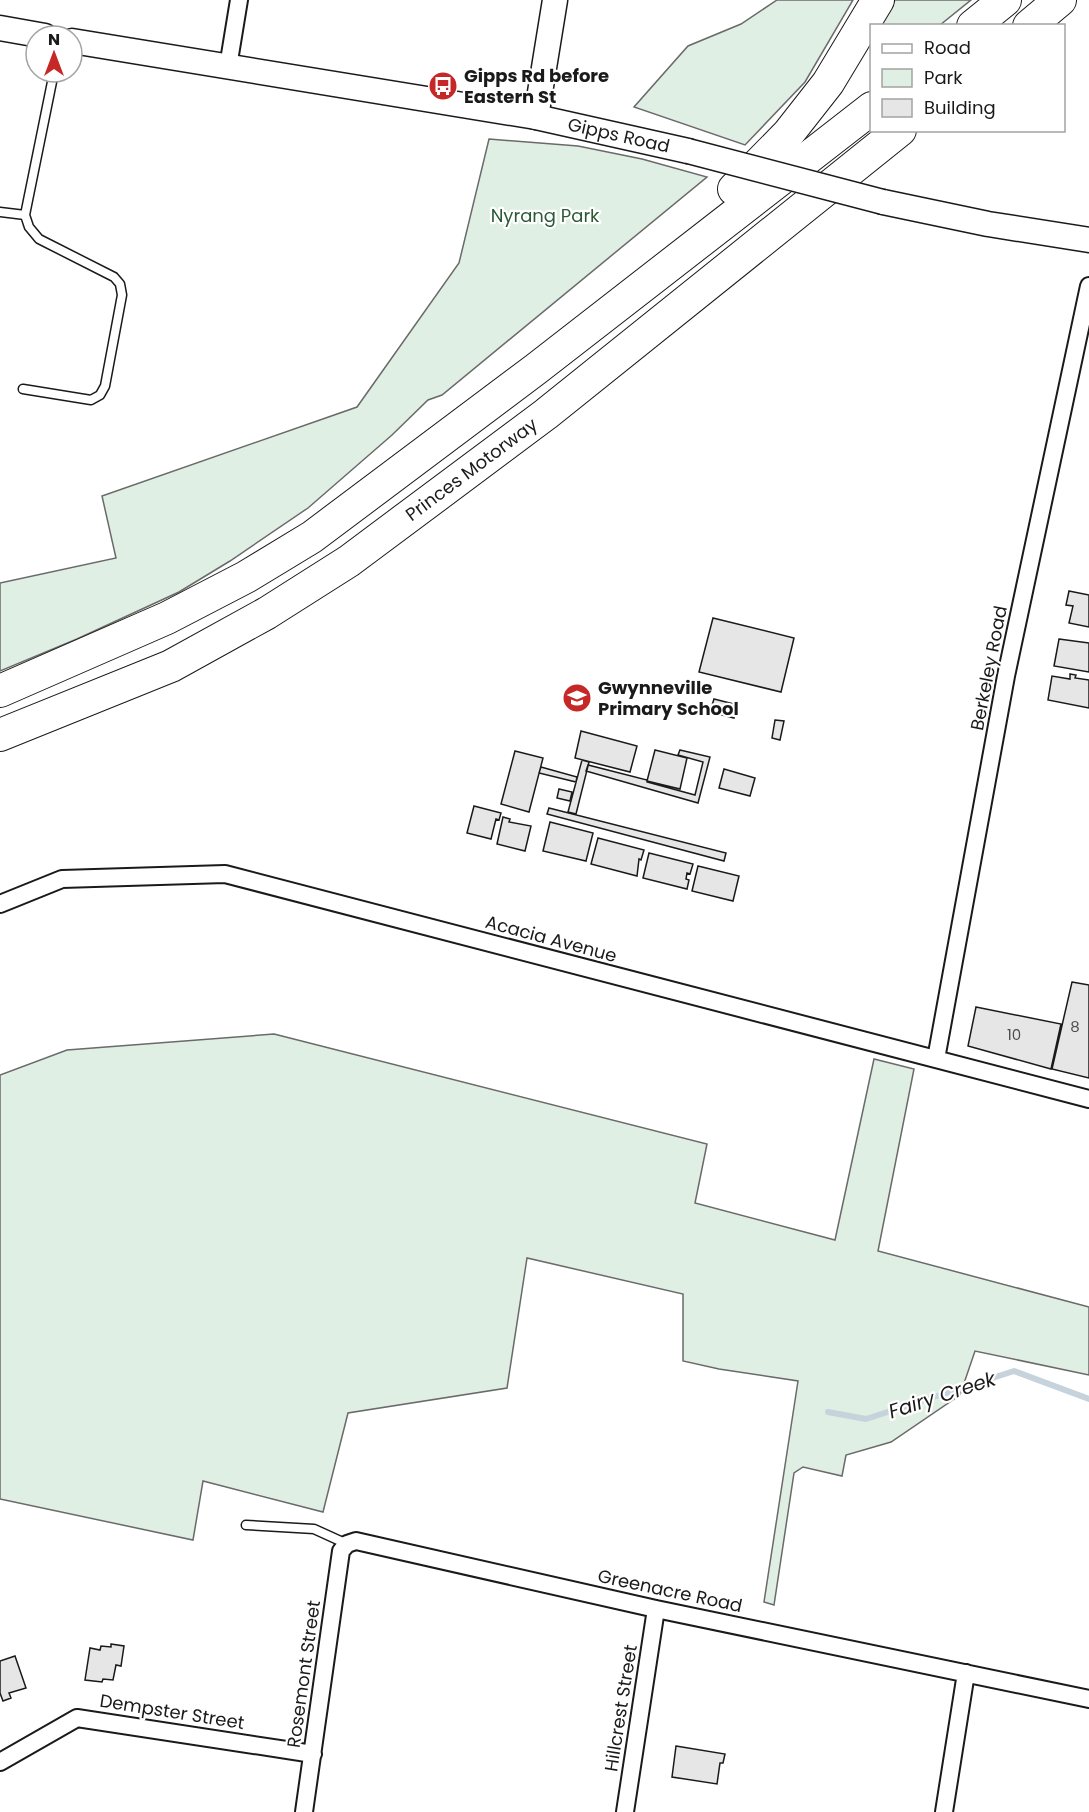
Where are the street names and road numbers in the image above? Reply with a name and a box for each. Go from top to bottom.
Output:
street label: Gipps Road [565,111,672,159]
street label: Princes Motorway [400,412,542,527]
street label: Berkeley Road [964,603,1013,732]
street label: Acacia Avenue [483,909,620,968]
street label: Greenacre Road [596,1563,745,1618]
street label: Rosemont Street [281,1599,326,1749]
street label: Hillcrest Street [598,1643,643,1773]
street label: Dempster Street [98,1688,246,1735]

